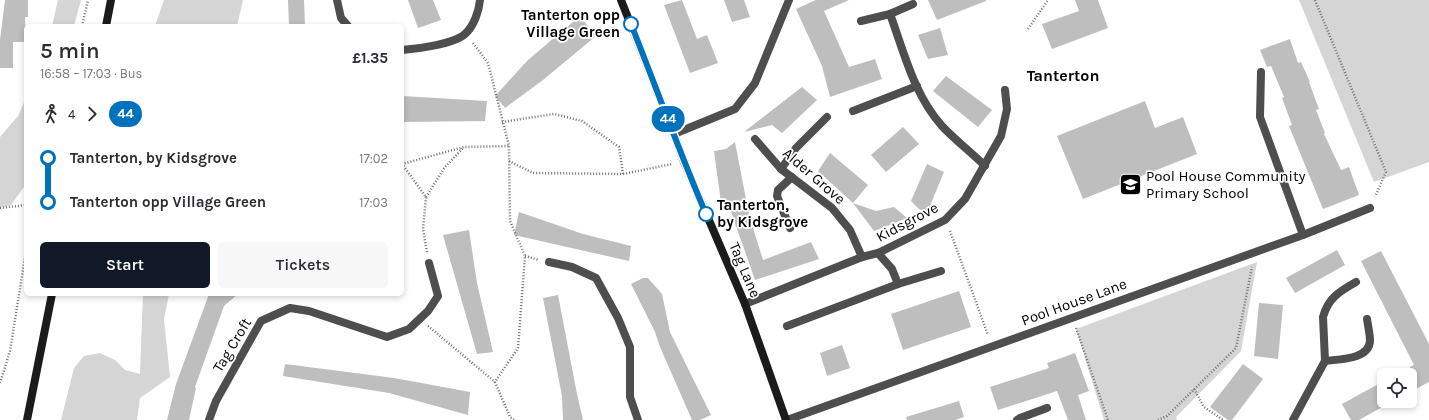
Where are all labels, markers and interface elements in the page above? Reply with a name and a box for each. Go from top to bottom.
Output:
place label: Tanterton opp Village Green [521,6,620,41]
marker: Tanterton opp Village Green [623,16,639,32]
text: 5 min [40,38,100,64]
text: £1.35 [352,49,388,67]
text: 16:58 – 17:03 · Bus [40,66,142,81]
district label: Tanterton [1027,66,1099,85]
icon: walk [40,103,62,125]
icon: forward [81,103,103,125]
text: 44 [117,105,134,122]
line badge: 44 [650,106,686,132]
text: 4 [68,107,75,122]
text: 44 [660,110,676,127]
street label: Alder Grove [779,144,849,208]
text: Tanterton, by Kidsgrove [70,149,237,167]
text: 17:02 [359,151,388,166]
place label: Pool House Community Primary School [1146,167,1306,202]
school or university icon: Pool House Community Primary School [1117,172,1143,198]
text: Tanterton opp Village Green [70,193,266,211]
text: 17:03 [359,195,388,210]
place label: Tanterton, by Kidsgrove [717,196,808,231]
street label: Kidsgrove [873,198,941,246]
marker: Tanterton, by Kidsgrove [698,206,714,222]
street label: Tag Lane [725,240,765,300]
button: Start [40,242,210,288]
button: Tickets [218,242,388,288]
street label: Pool House Lane [1019,275,1129,329]
street label: Tag Croft [209,314,255,375]
map controls [1377,368,1417,408]
button: locate [1377,368,1417,408]

